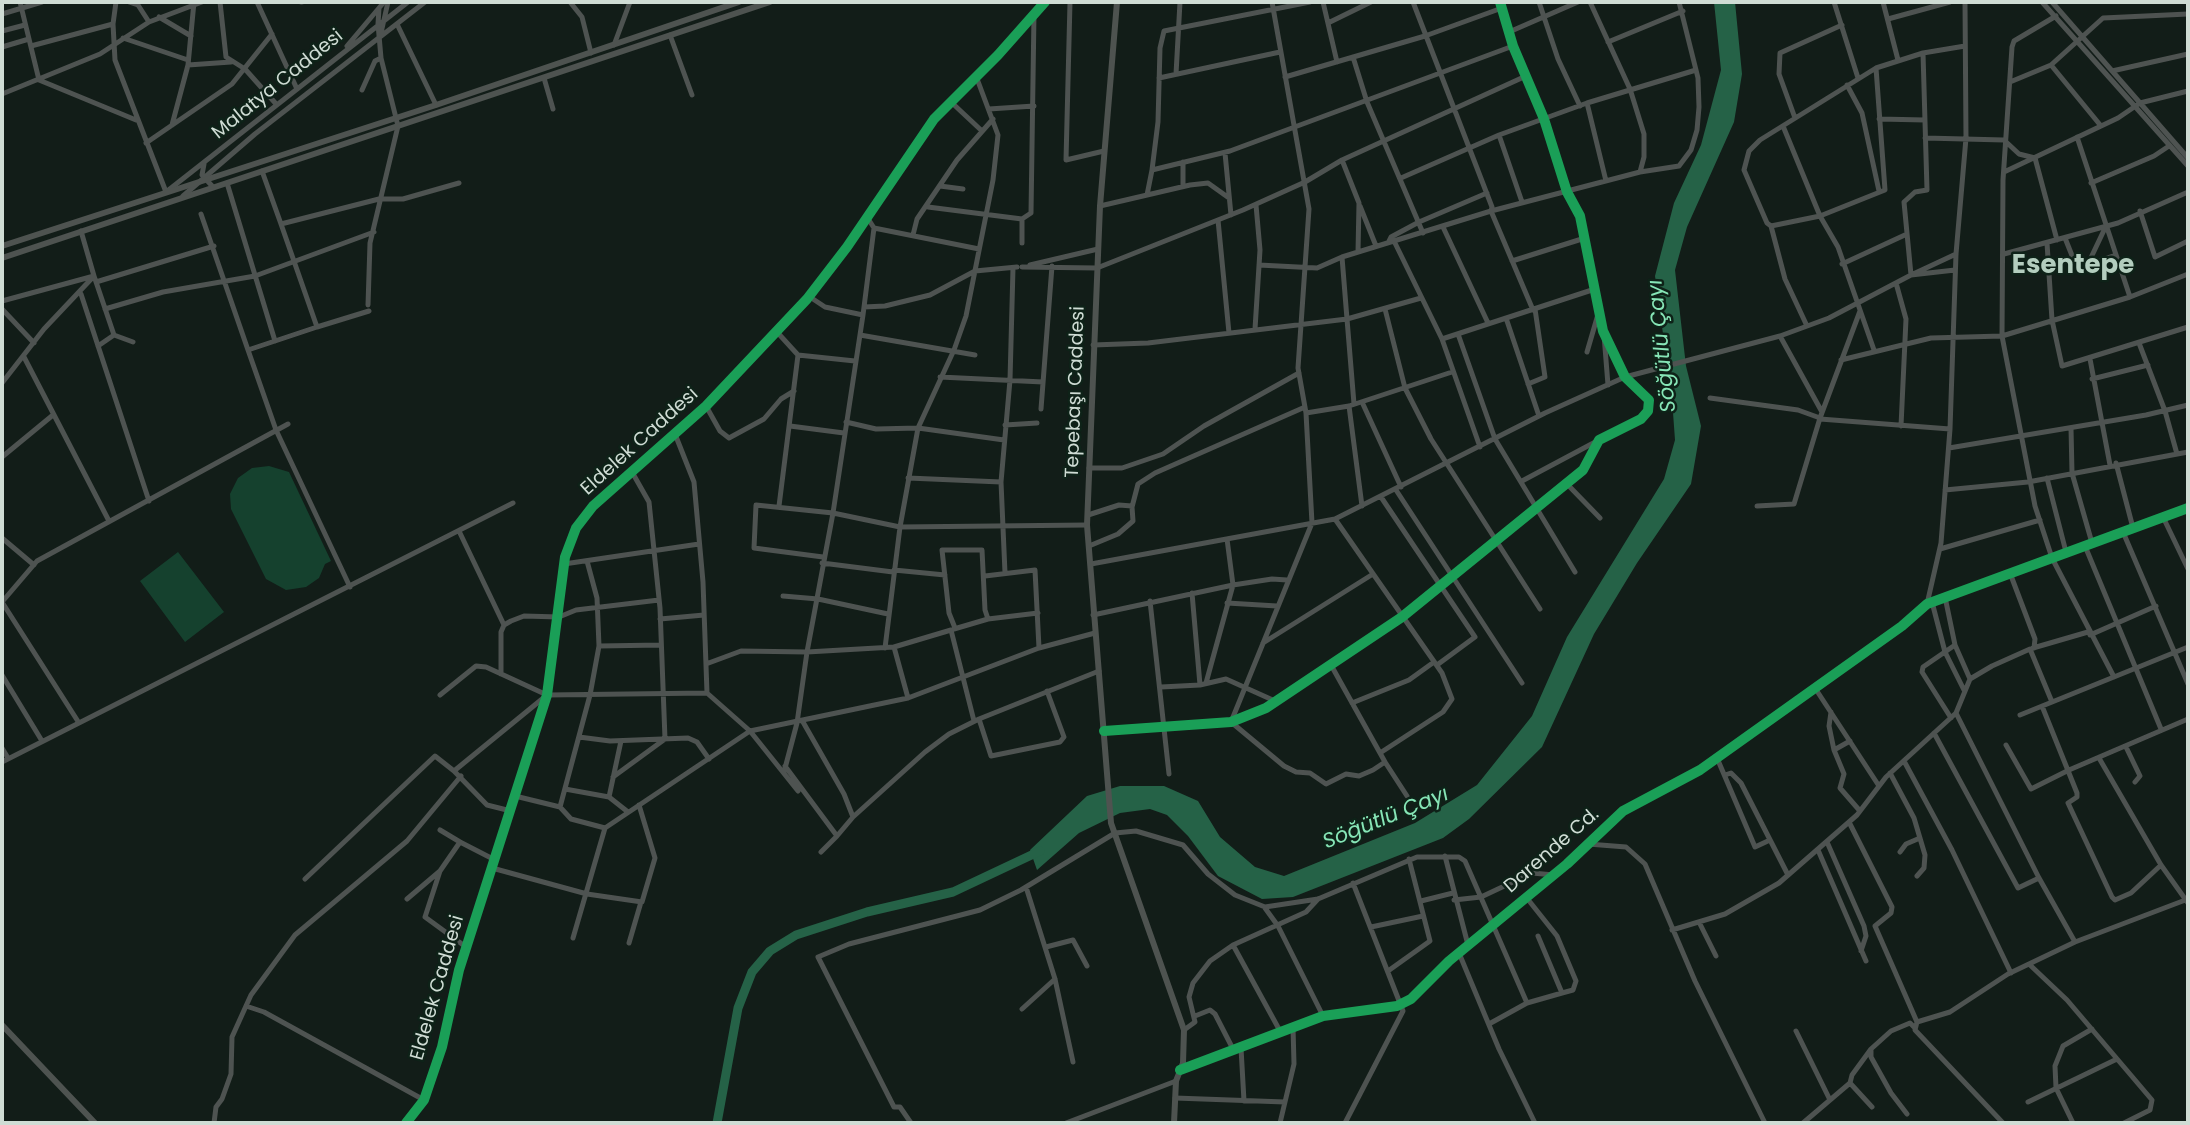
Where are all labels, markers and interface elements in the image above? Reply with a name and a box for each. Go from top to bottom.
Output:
street label: Malatya Caddesi [208,25,348,145]
district label: Esentepe [2012,250,2134,282]
water label: Söğütlü Çayı [1644,278,1682,414]
street label: Tepebaşı Caddesi [1062,306,1090,478]
street label: Eldelek Caddesi [577,383,703,501]
water label: Söğütlü Çayı [1320,782,1452,856]
street label: Darende Cd. [1500,804,1604,898]
street label: Eldelek Caddesi [406,913,470,1063]

